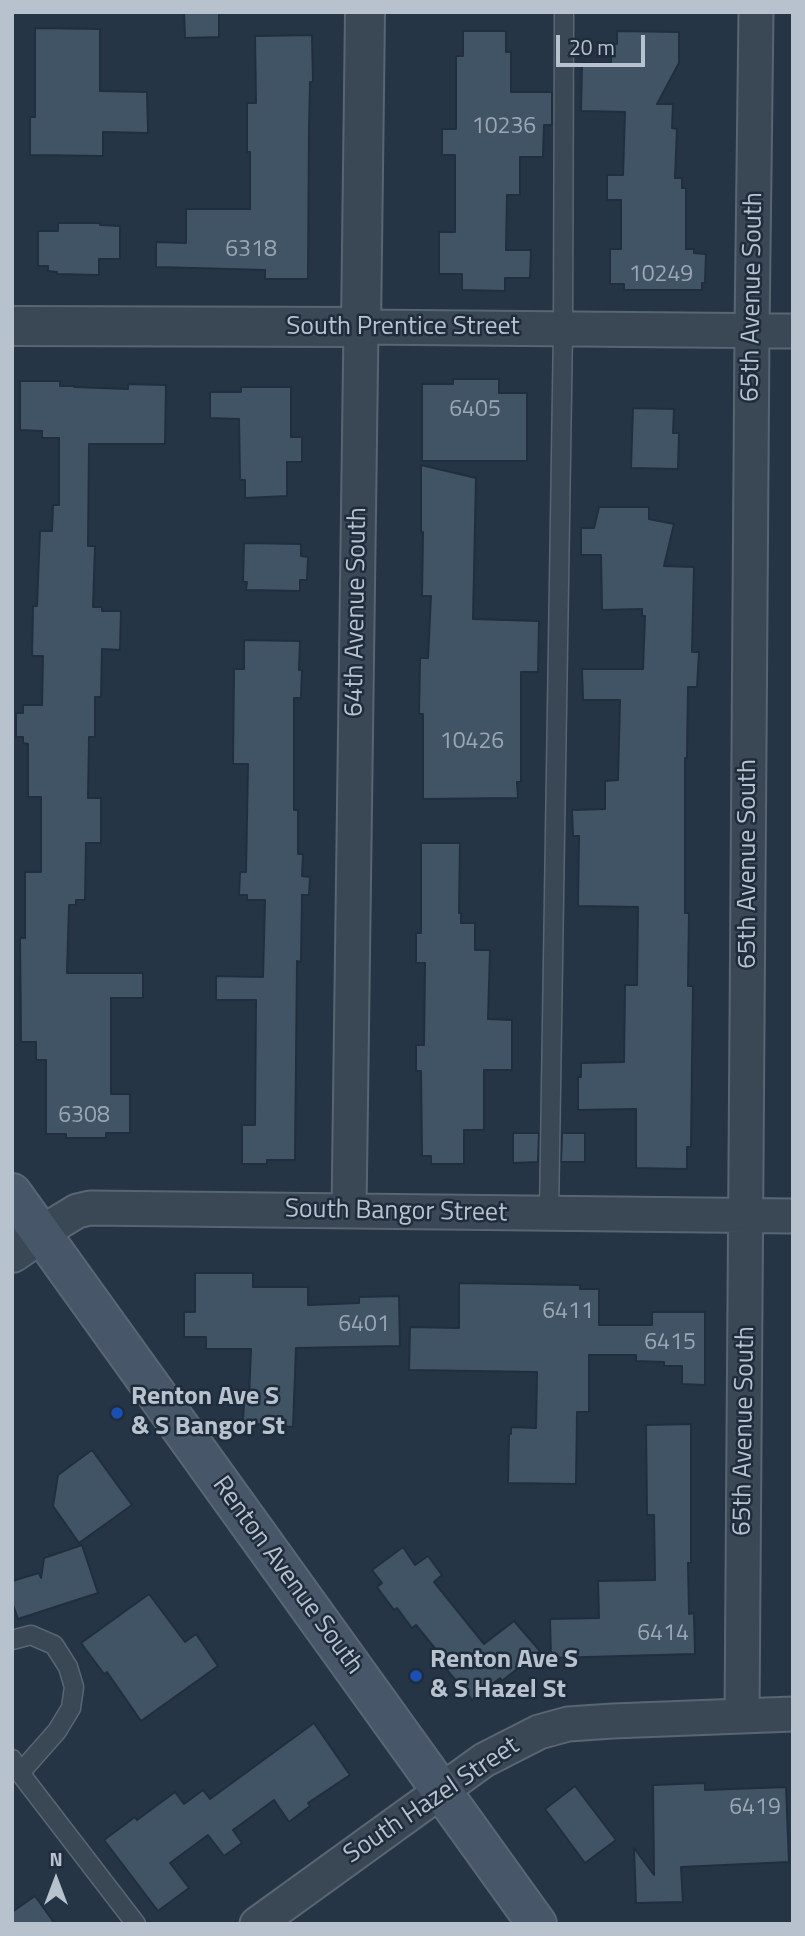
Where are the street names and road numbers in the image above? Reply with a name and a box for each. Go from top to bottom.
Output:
street label: 65th Avenue South [736,192,770,402]
street label: South Prentice Street [286,312,520,344]
street label: 64th Avenue South [340,507,374,717]
street label: 65th Avenue South [733,759,765,969]
street label: South Bangor Street [285,1194,507,1230]
street label: 65th Avenue South [728,1326,762,1536]
street label: Renton Avenue South [205,1471,369,1681]
street label: South Hazel Street [338,1731,526,1871]

